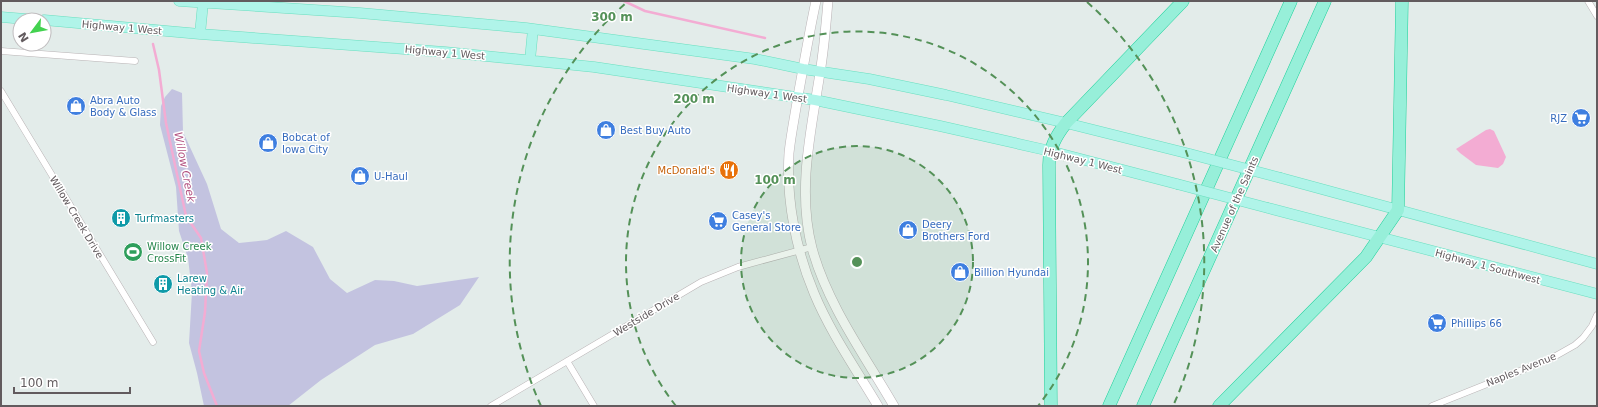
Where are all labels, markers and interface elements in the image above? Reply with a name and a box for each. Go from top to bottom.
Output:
text: 300 m [591,10,633,24]
north arrow [12,12,52,52]
street label: Highway 1 West [81,19,163,36]
text: N [16,30,32,44]
street label: Highway 1 West [404,44,486,61]
street label: Highway 1 West [726,82,808,105]
text: 200 m [673,92,715,106]
shop icon: Abra Auto Body & Glass [65,95,87,117]
place label: Abra Auto Body & Glass [90,95,156,118]
supermarket icon: RJZ [1570,107,1592,129]
place label: RJZ [1550,113,1567,124]
shop icon: Best Buy Auto [595,119,617,141]
place label: Best Buy Auto [620,125,691,136]
water label: Willow Creek [171,131,198,204]
shop icon: Bobcat of Iowa City [257,132,279,154]
place label: Bobcat of Iowa City [282,132,330,155]
street label: Highway 1 West [1042,145,1123,176]
street label: Avenue of the Saints [1208,155,1261,254]
restaurant icon: McDonald's [718,159,740,181]
shop icon: U-Haul [349,165,371,187]
place label: McDonald's [658,165,715,176]
place label: U-Haul [374,171,408,182]
text: 100 m [754,173,796,187]
street label: Willow Creek Drive [48,174,106,261]
building icon: Turfmasters [110,207,132,229]
supermarket icon: Casey's General Store [707,210,729,232]
place label: Casey's General Store [732,210,801,233]
place label: Turfmasters [134,213,194,224]
shop icon: Deery Brothers Ford [897,219,919,241]
place label: Deery Brothers Ford [922,219,990,242]
sports icon: Willow Creek CrossFit [122,241,144,263]
place label: Willow Creek CrossFit [147,241,212,264]
street label: Highway 1 Southwest [1434,247,1542,286]
centre of rings [850,255,864,269]
shop icon: Billion Hyundai [949,261,971,283]
place label: Billion Hyundai [974,267,1049,278]
building icon: Larew Heating & Air [152,273,174,295]
place label: Larew Heating & Air [177,273,245,296]
street label: Westside Drive [611,290,681,338]
supermarket icon: Phillips 66 [1426,312,1448,334]
place label: Phillips 66 [1451,318,1502,329]
street label: Naples Avenue [1485,350,1558,389]
scale bar [14,369,130,395]
text: 100 m [20,376,58,390]

